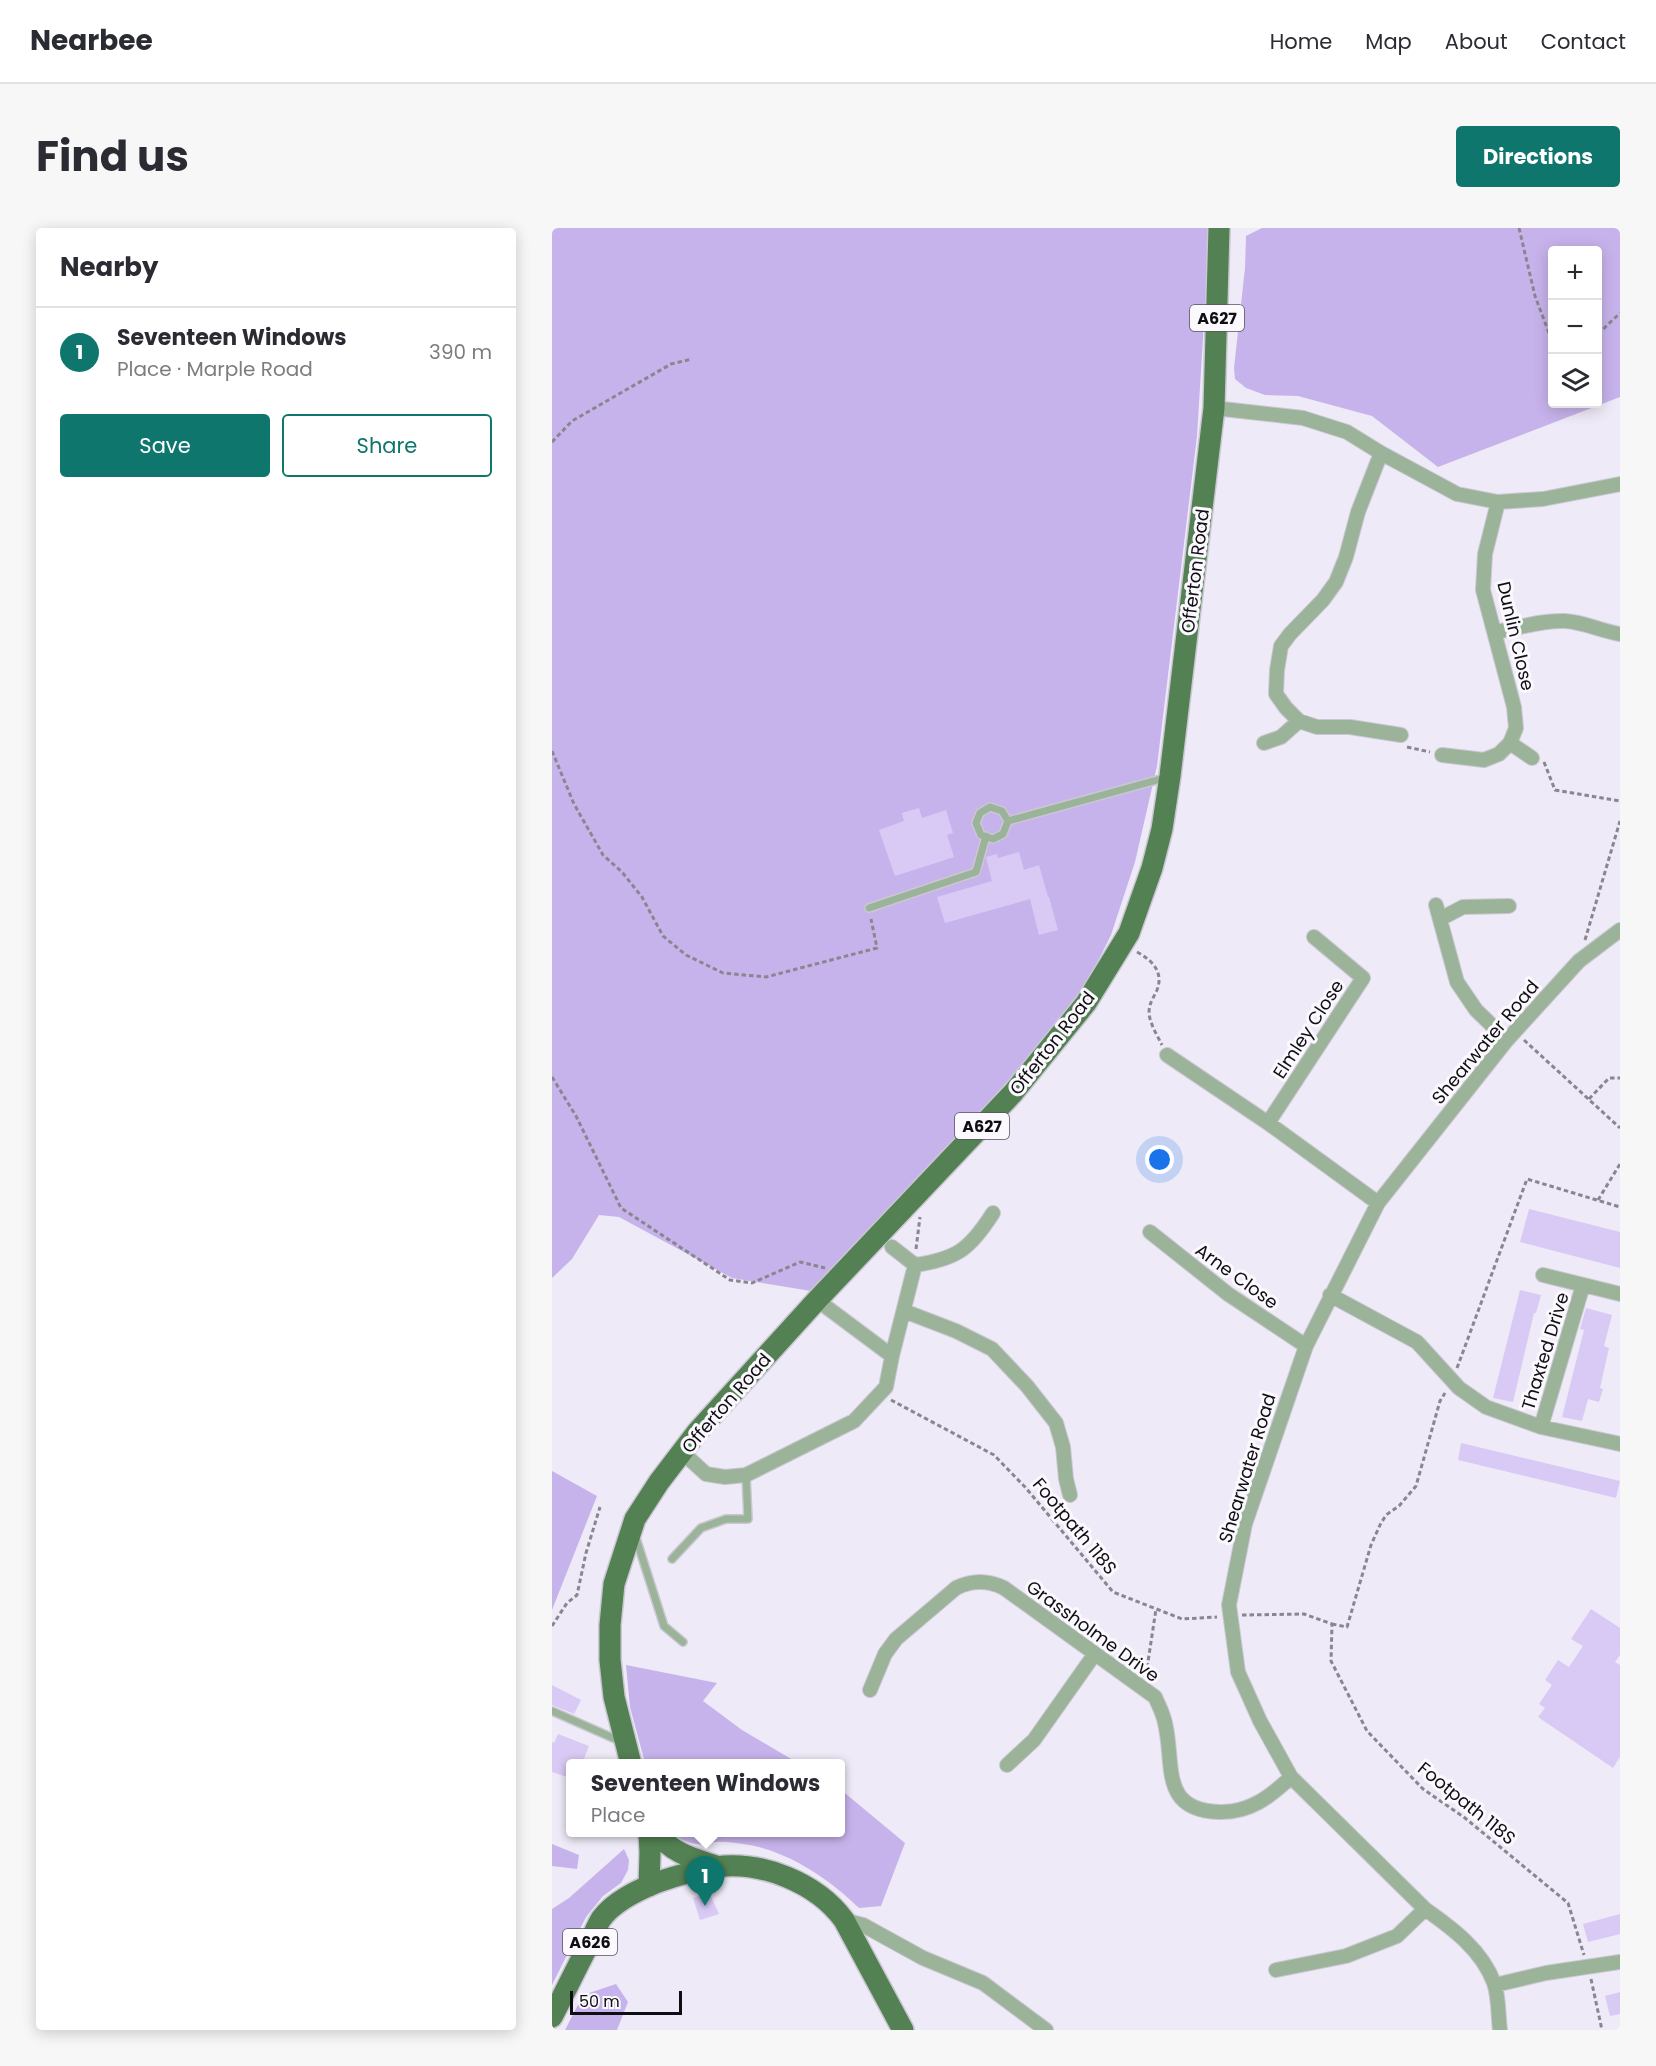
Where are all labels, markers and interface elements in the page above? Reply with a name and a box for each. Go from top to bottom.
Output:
text: Nearbee [30,21,153,60]
text: Home [1270,27,1332,56]
text: Map [1365,27,1412,56]
text: About [1445,27,1508,56]
text: Contact [1541,27,1626,56]
button: Directions [1456,126,1620,187]
text: Find us [36,127,189,186]
map controls [1548,246,1602,408]
button: + [1548,246,1602,300]
text: Nearby [60,249,158,285]
button: − [1548,300,1602,354]
road number: A627 [1190,305,1244,331]
text: Seventeen Windows [117,322,347,353]
text: 1 [76,338,83,366]
text: 390 m [429,338,492,366]
button: layers [1548,354,1602,408]
text: Place · Marple Road [117,355,313,383]
button: Save [60,414,270,477]
button: Share [282,414,492,477]
street label: Offerton Road [1175,507,1215,635]
street label: Dunlin Close [1491,579,1541,693]
street label: Elmley Close [1267,975,1349,1083]
street label: Shearwater Road [1426,975,1544,1109]
street label: Offerton Road [1004,986,1100,1100]
road number: A627 [955,1113,1009,1139]
your location [1145,1145,1174,1174]
street label: Arne Close [1191,1237,1283,1315]
street label: Thaxted Drive [1515,1289,1575,1413]
street label: Offerton Road [676,1348,776,1458]
street label: Shearwater Road [1212,1390,1282,1546]
street label: Footpath 118S [1027,1472,1123,1580]
street label: Grassholme Drive [1021,1574,1165,1688]
street label: Footpath 118S [1413,1756,1521,1850]
popup [566,1759,845,1837]
text: Seventeen Windows [591,1768,820,1799]
text: Place [591,1801,645,1829]
pin: 1 [686,1856,724,1906]
road number: A626 [563,1929,617,1955]
scale bar [570,1988,682,2016]
text: 50 m [579,1990,620,2013]

